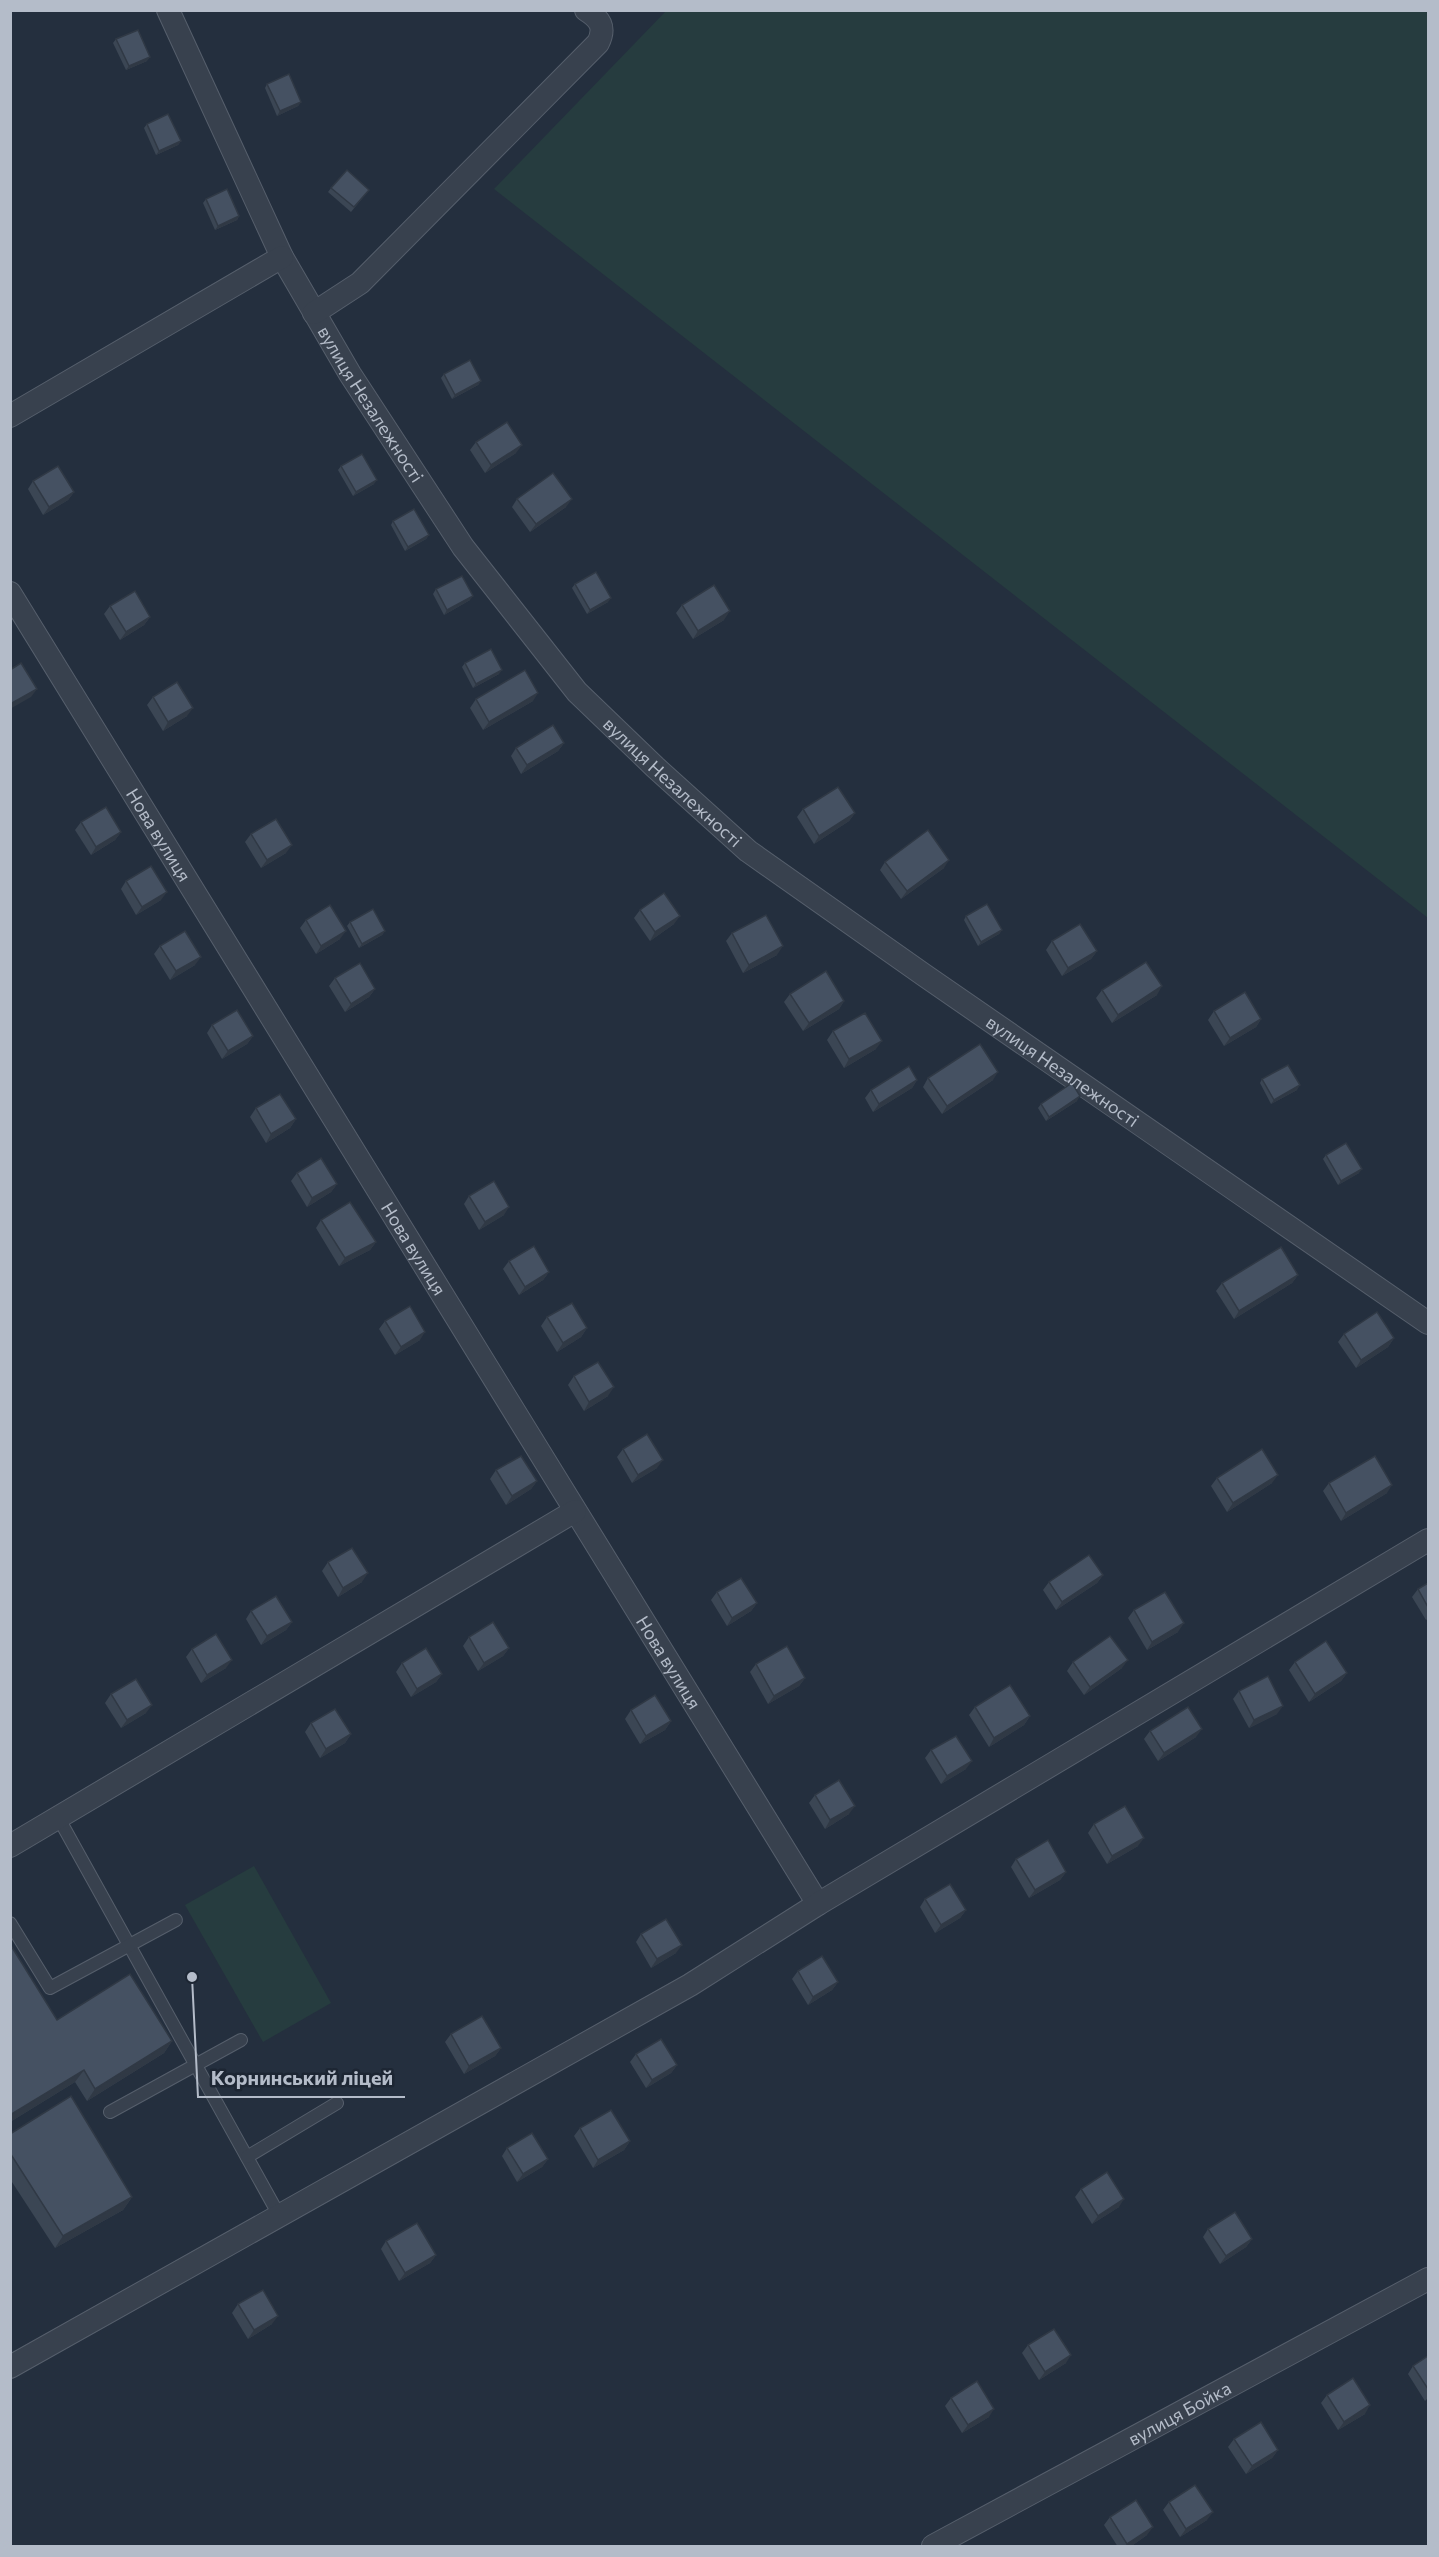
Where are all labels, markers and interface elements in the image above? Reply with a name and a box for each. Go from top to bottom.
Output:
street label: вулиця Незалежності [314,322,429,486]
street label: вулиця Незалежності [599,713,747,851]
street label: Нова вулиця [122,784,196,885]
street label: вулиця Незалежності [982,1010,1143,1131]
street label: Нова вулиця [377,1198,451,1299]
street label: Нова вулиця [632,1612,706,1713]
callout: Корнинський ліцей [198,2059,405,2097]
text: Корнинський ліцей [211,2065,393,2089]
street label: вулиця Бойка [1124,2376,1235,2450]

